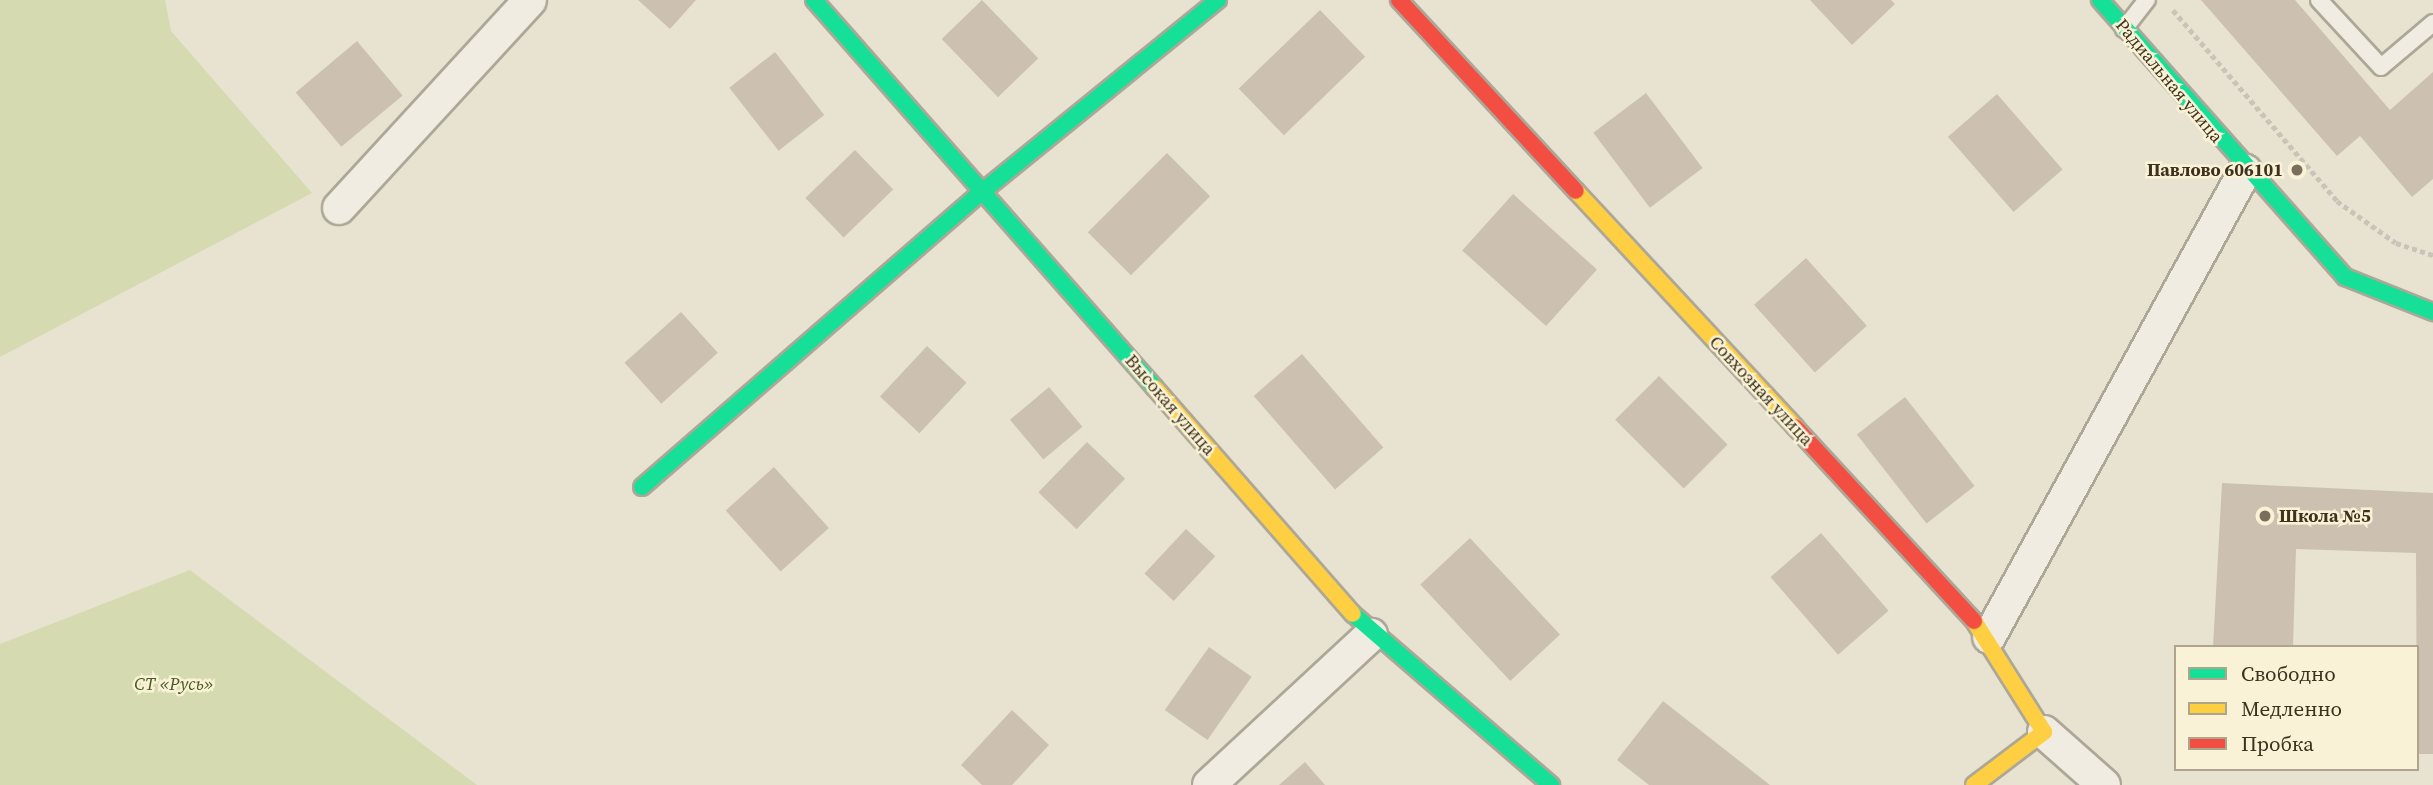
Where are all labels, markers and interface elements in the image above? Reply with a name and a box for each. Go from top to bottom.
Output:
street label: Радиальная улица [2111,15,2227,147]
place label: Павлово 606101 [2147,159,2283,181]
marker: Павлово 606101 [2289,162,2305,178]
street label: Совхозная улица [1705,332,1817,450]
street label: Высокая улица [1120,350,1220,460]
place label: Школа №5 [2279,505,2371,527]
marker: Школа №5 [2257,508,2273,524]
legend [2174,645,2419,771]
text: Свободно [2241,659,2336,688]
park label: СТ «Русь» [134,673,214,695]
text: Медленно [2241,694,2342,723]
text: Пробка [2241,729,2314,758]

